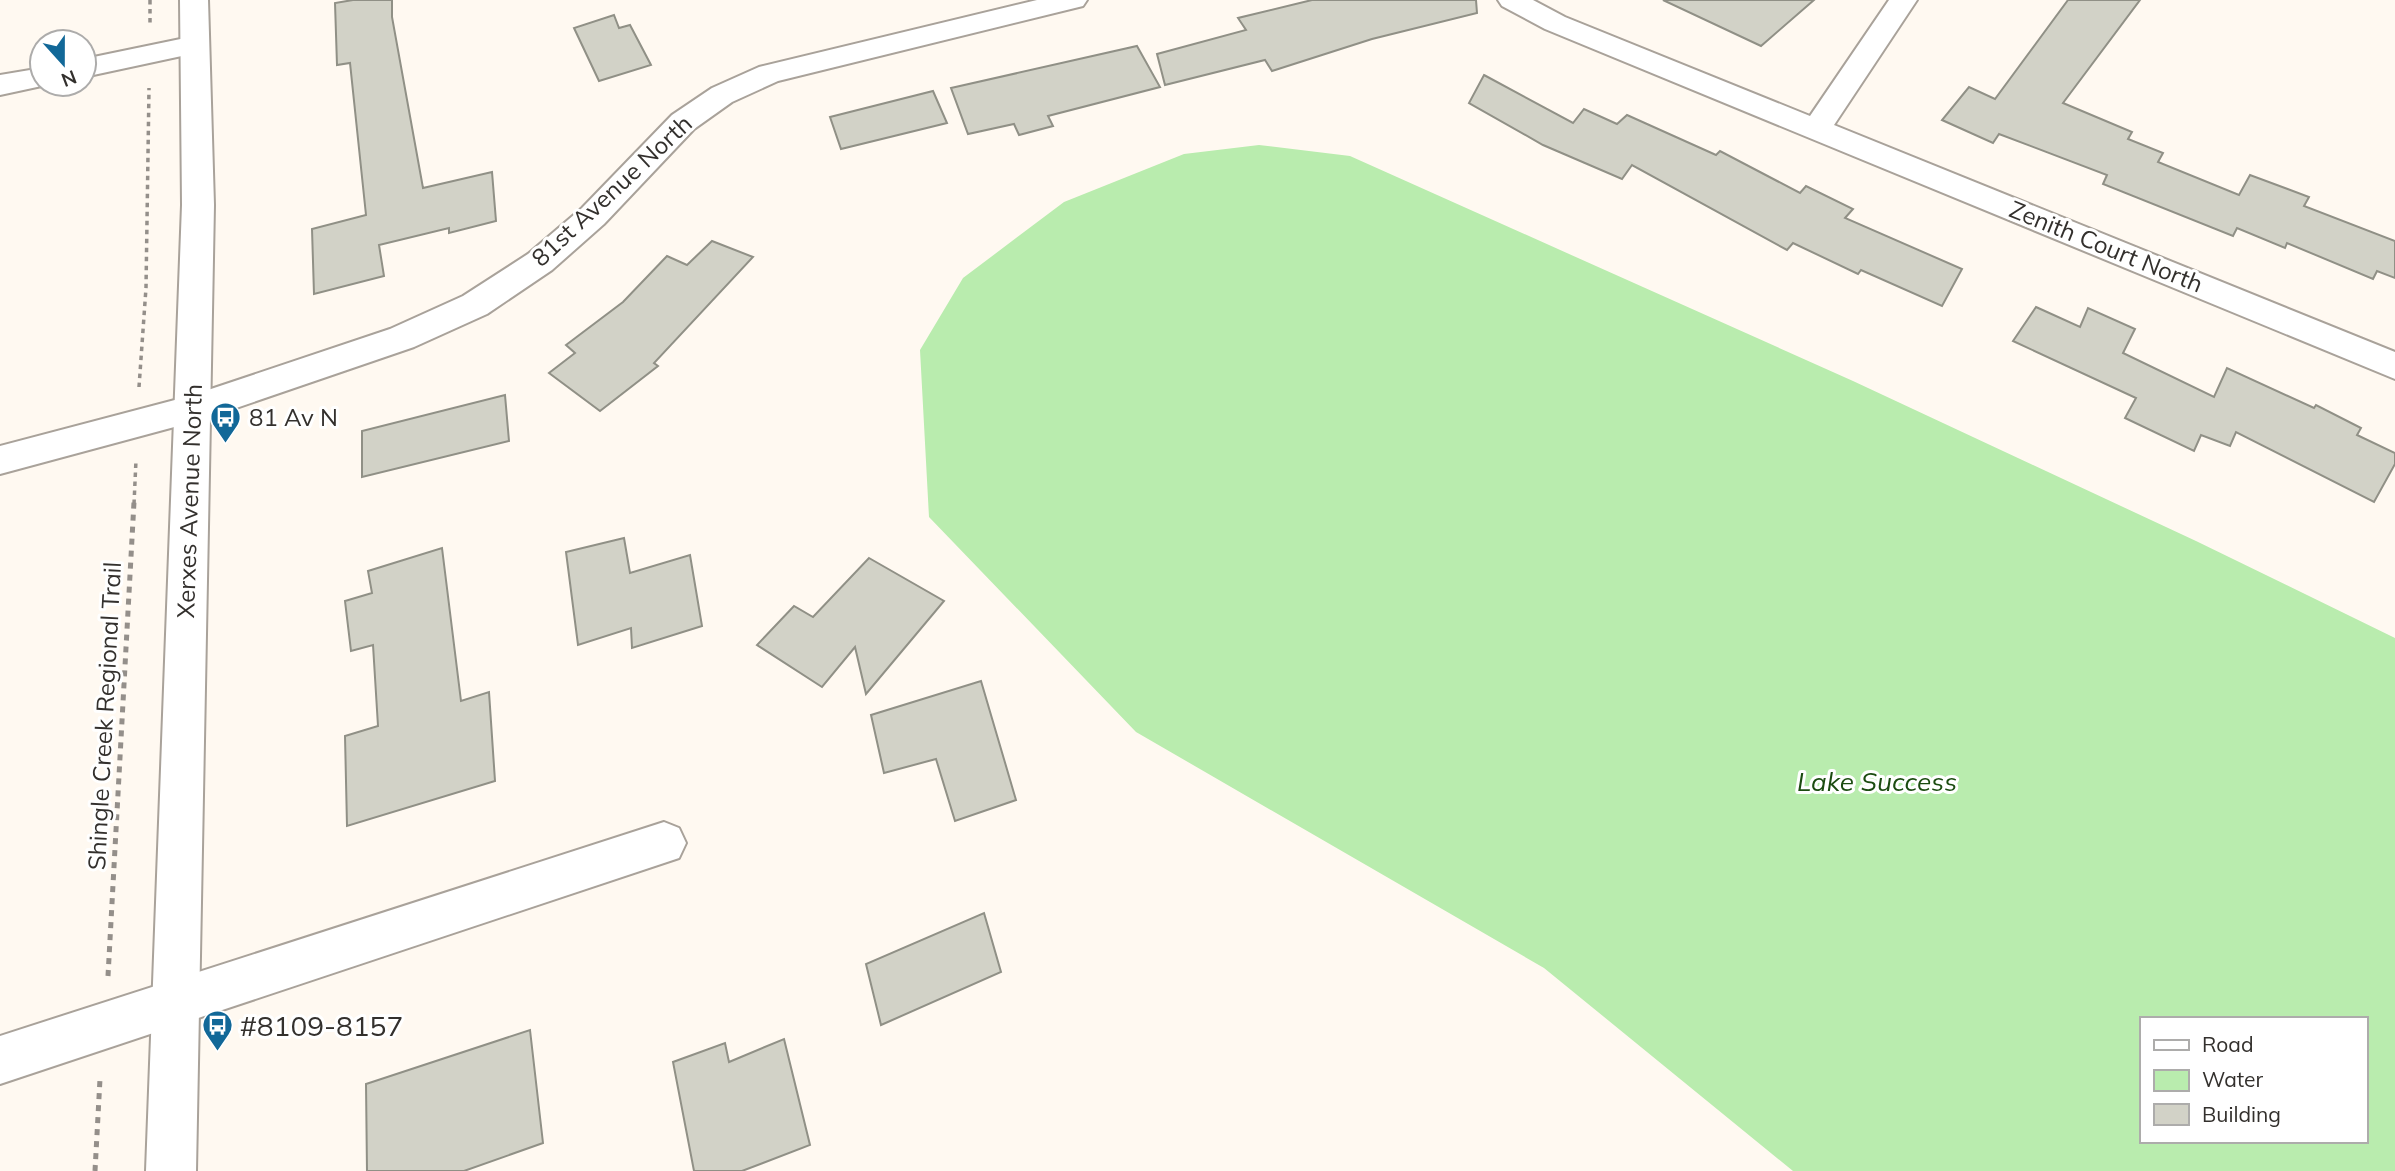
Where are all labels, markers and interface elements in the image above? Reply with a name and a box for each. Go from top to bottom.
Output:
north arrow [28,28,98,98]
text: N [58,65,80,93]
street label: 81st Avenue North [525,108,698,272]
street label: Zenith Court North [2005,194,2208,299]
street label: Xerxes Avenue North [170,383,208,619]
bus stop icon: 81 Av N [209,401,243,445]
place label: 81 Av N [249,402,338,432]
street label: Shingle Creek Regional Trail [81,561,127,871]
water label: Lake Success [1797,765,1957,798]
place label: #8109-8157 [240,1008,403,1043]
bus stop icon: #8109-8157 [200,1009,234,1053]
legend [2140,1017,2367,1143]
text: Road [2202,1031,2253,1057]
text: Water [2202,1066,2263,1092]
text: Building [2202,1101,2281,1127]

